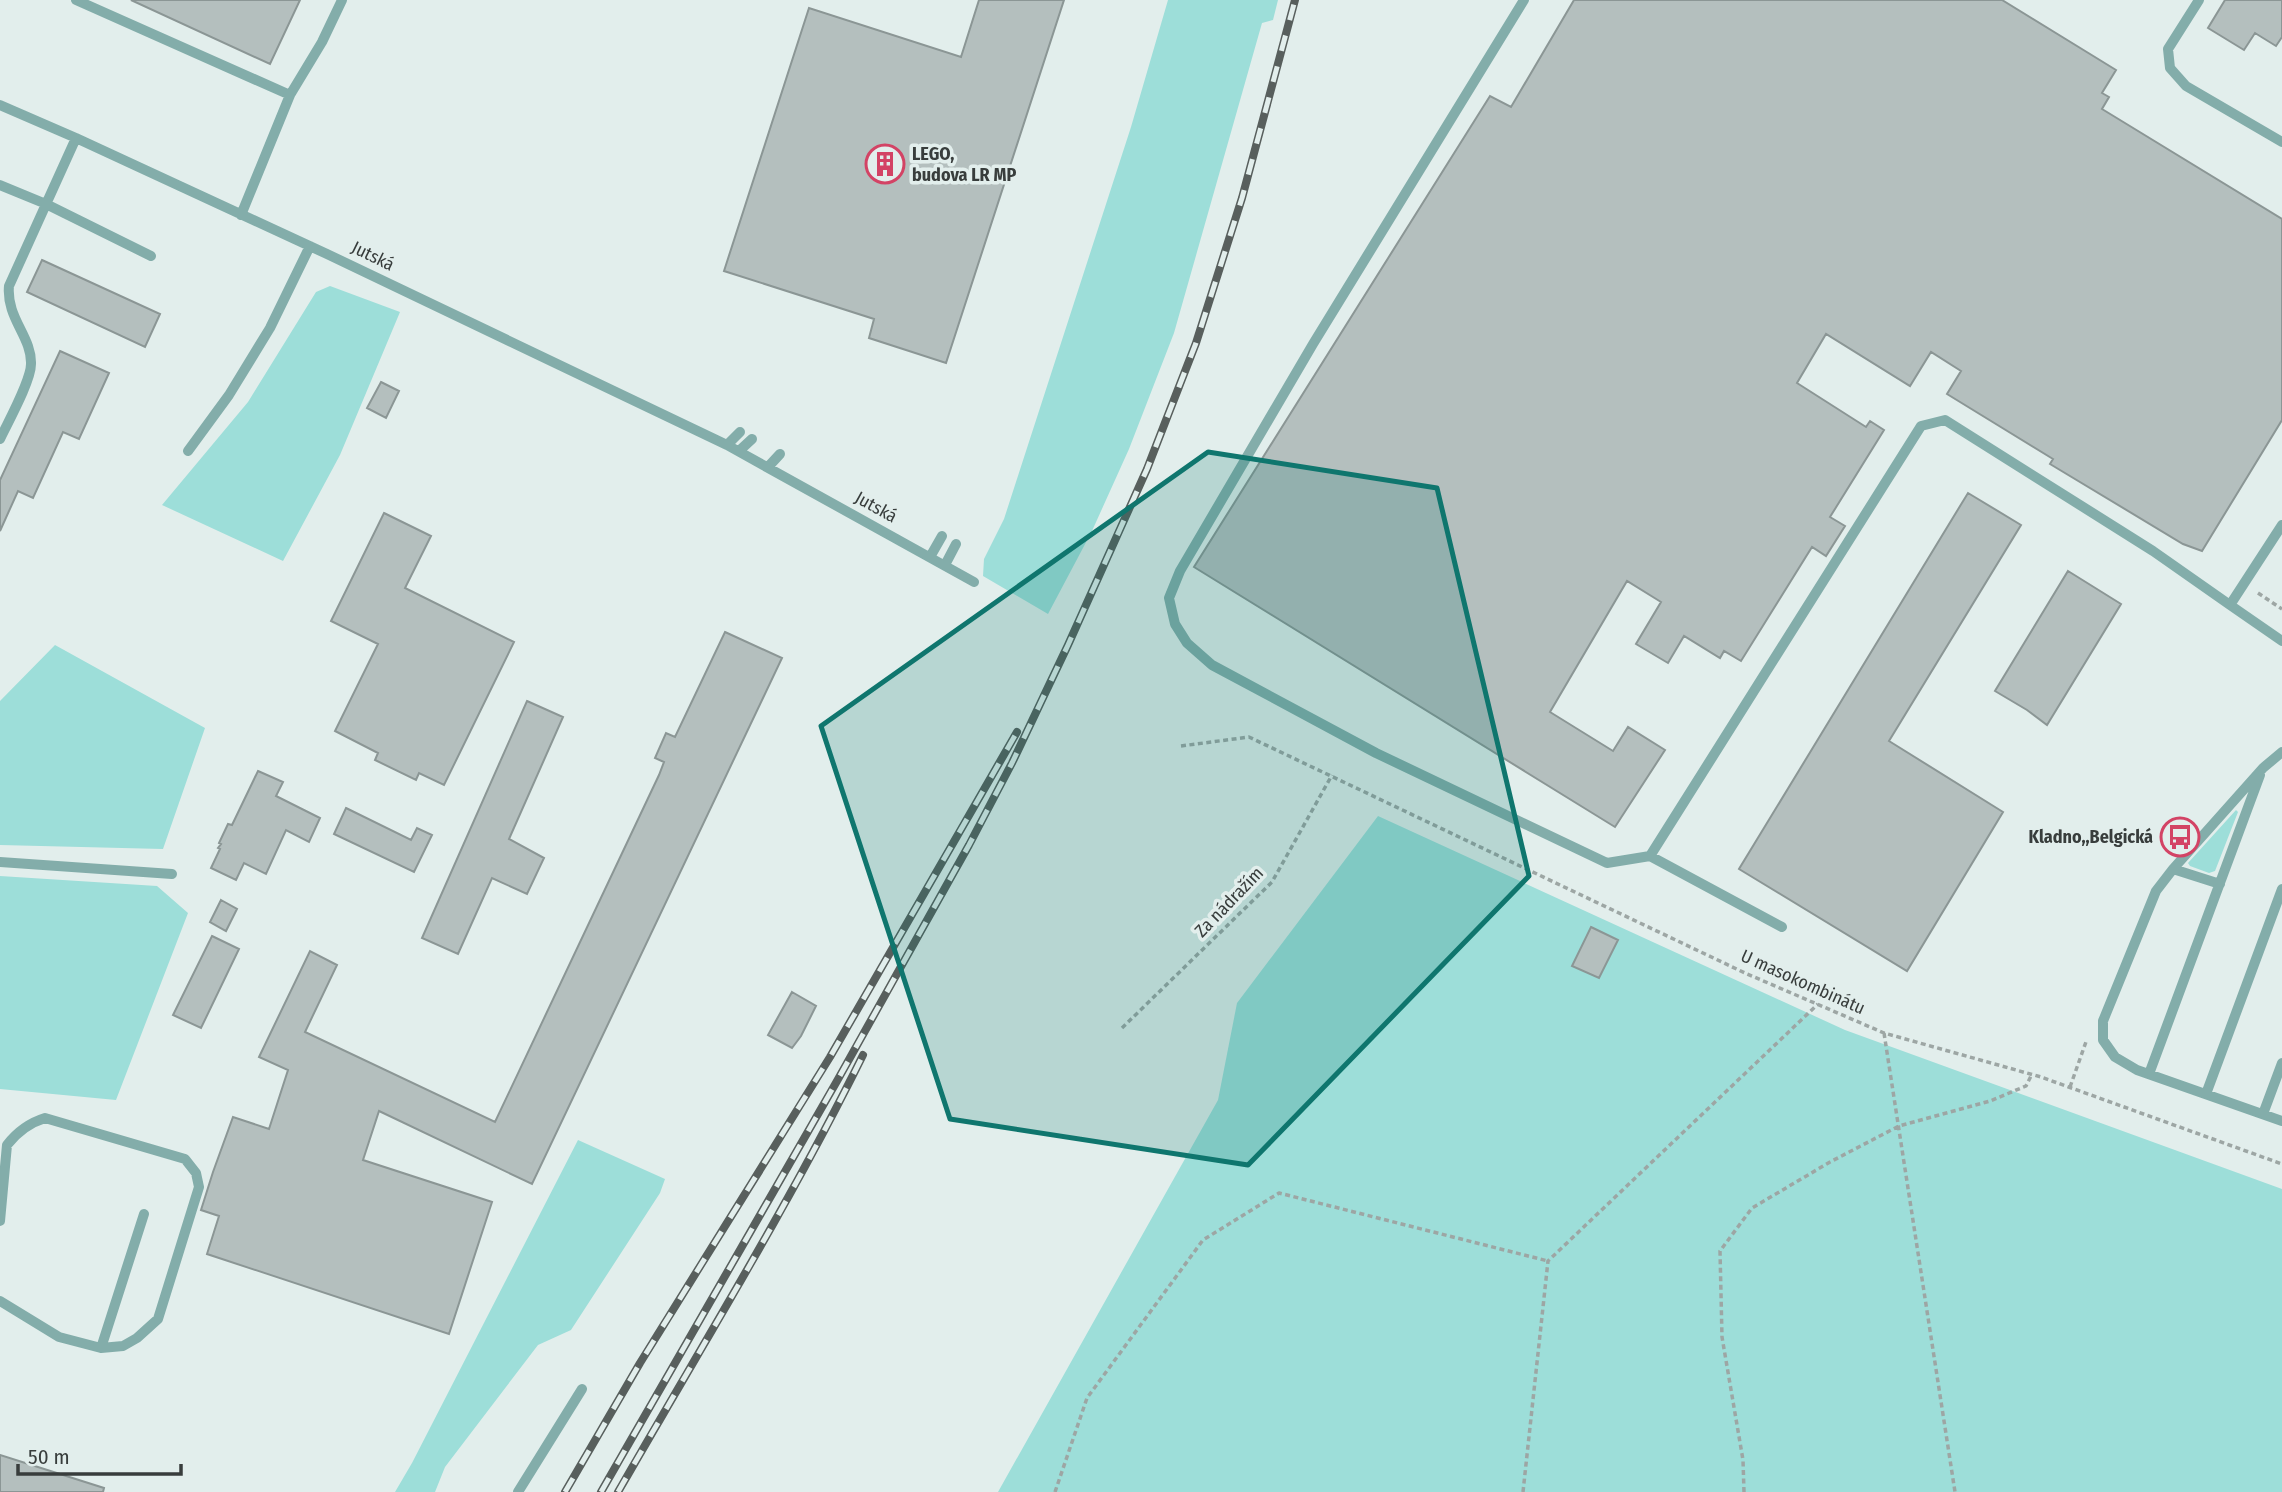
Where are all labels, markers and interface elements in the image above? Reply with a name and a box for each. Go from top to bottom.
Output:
building icon: LEGO, budova LR MP [864,143,906,185]
place label: LEGO, budova LR MP [912,143,1016,186]
street label: Jutská [348,236,398,276]
street label: Jutská [851,487,901,528]
bus stop icon: Kladno,,Belgická [2159,816,2201,858]
place label: Kladno,,Belgická [2029,826,2153,848]
street label: Za nádražím [1190,862,1268,942]
street label: U masokombinátu [1737,945,1869,1019]
scale bar [18,1432,180,1476]
text: 50 m [28,1444,70,1470]

